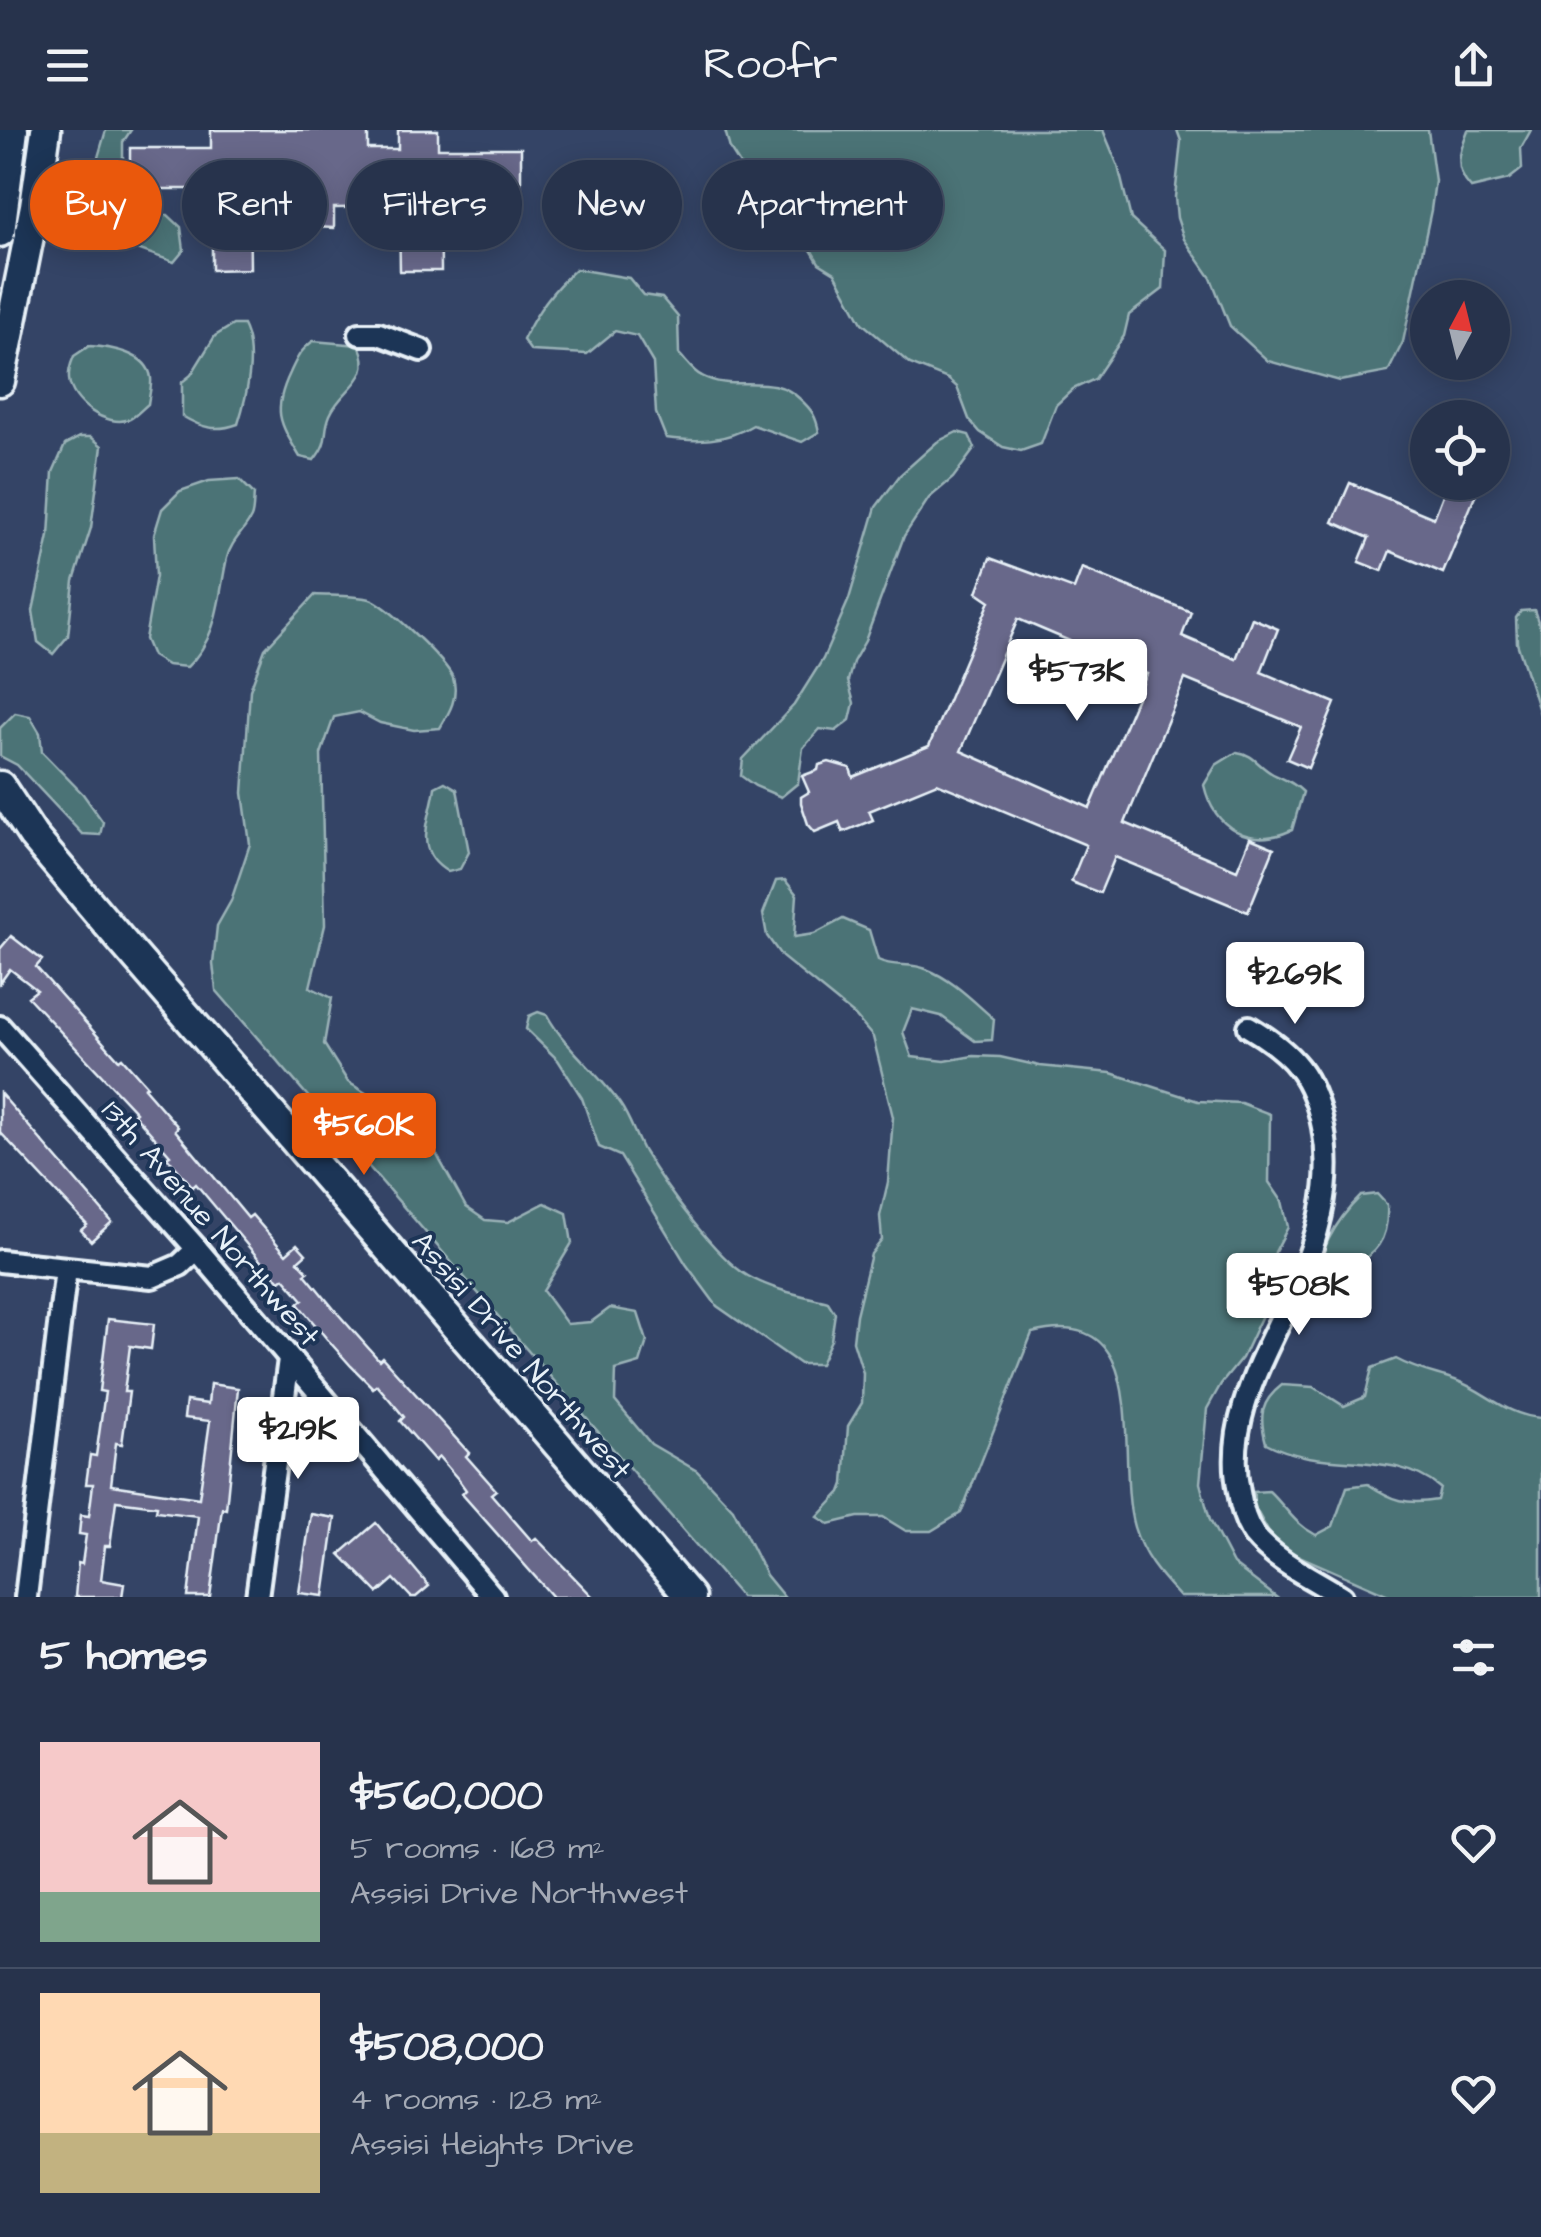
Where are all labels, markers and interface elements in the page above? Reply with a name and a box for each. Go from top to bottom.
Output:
text: Roofr [703,34,838,96]
icon: menu [40,38,95,93]
icon: share [1446,38,1501,93]
chip: Buy [30,160,162,250]
chip: Rent [182,160,327,250]
chip: Filters [347,160,522,250]
chip: New [542,160,682,250]
chip: Apartment [702,160,943,250]
north arrow [1410,280,1510,380]
map controls [1410,280,1510,500]
button: locate [1410,400,1510,500]
pin: $573K [1007,639,1147,724]
text: $573K [1029,649,1125,694]
pin: $269K [1225,942,1365,1027]
text: $269K [1248,952,1342,997]
street label: 13th Avenue Northwest [91,1091,329,1356]
pin: $560K [294,1093,434,1178]
text: $560K [314,1103,414,1148]
street label: Assisi Drive Northwest [401,1222,641,1489]
pin: $508K [1229,1253,1369,1338]
text: $508K [1249,1263,1349,1308]
pin: $219K [228,1397,368,1482]
text: $219K [259,1407,337,1452]
text: 5 homes [40,1628,207,1686]
icon: filters [1446,1630,1501,1685]
text: $560,000 [350,1768,543,1826]
icon: home [120,1782,240,1902]
icon: heart [1446,1815,1501,1870]
text: 5 rooms · 168 m² [350,1826,605,1871]
text: Assisi Drive Northwest [350,1871,688,1916]
text: $508,000 [350,2019,544,2077]
icon: home [120,2033,240,2153]
icon: heart [1446,2066,1501,2121]
text: 4 rooms · 128 m² [350,2077,602,2122]
text: Assisi Heights Drive [350,2122,634,2167]

